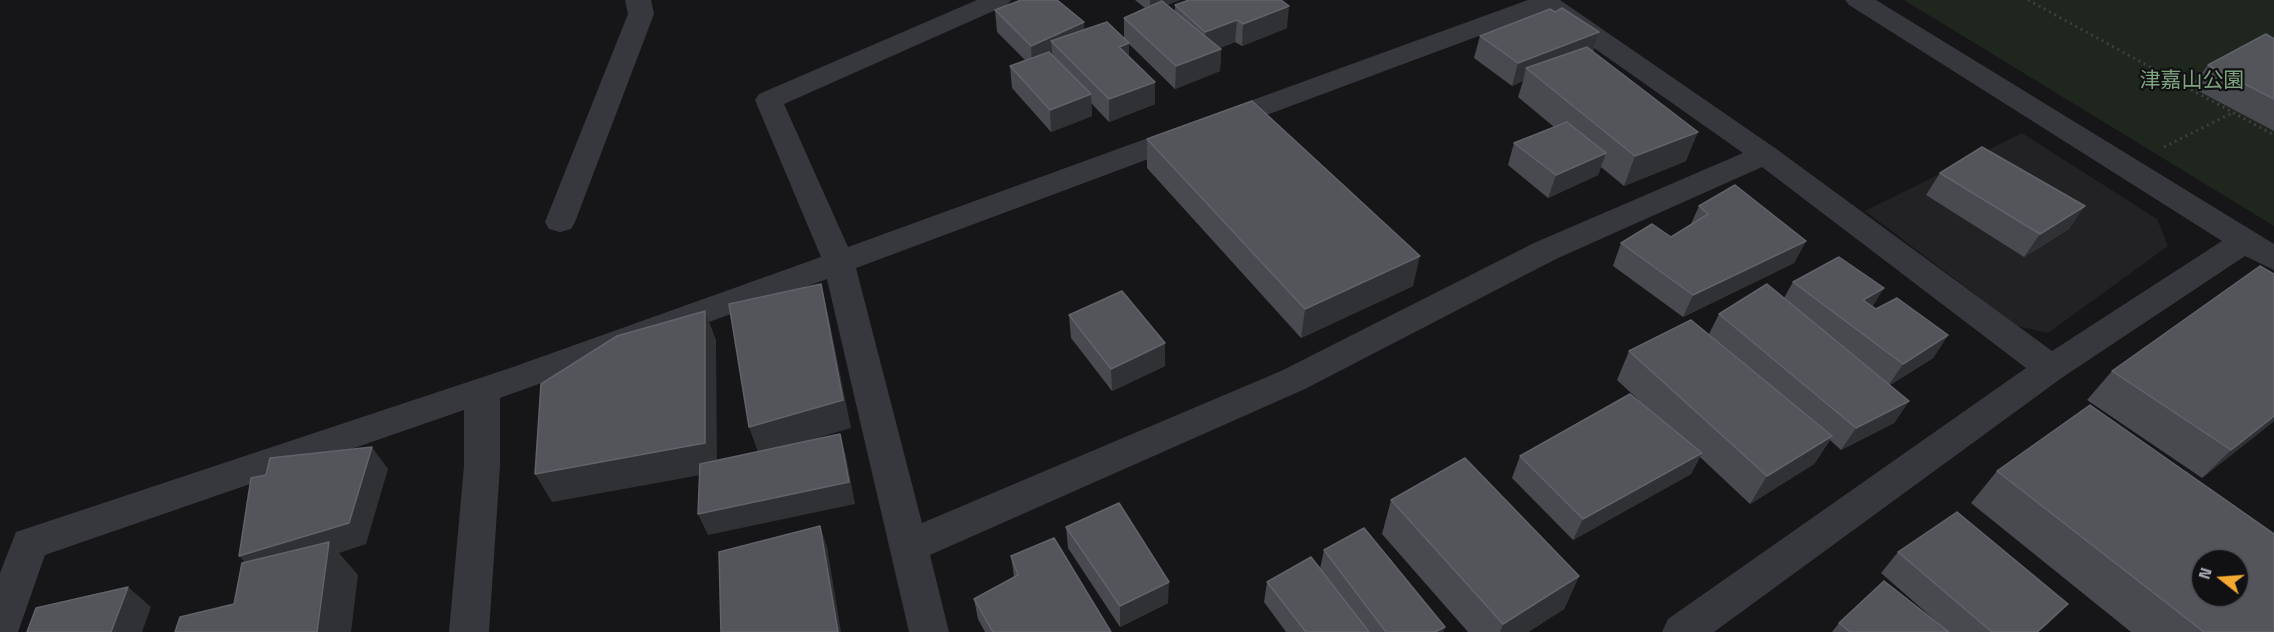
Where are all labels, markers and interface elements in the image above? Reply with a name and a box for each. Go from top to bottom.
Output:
park label: 津嘉山公園 [2140,69,2244,95]
north arrow [2190,548,2250,608]
text: N [2192,565,2218,582]

